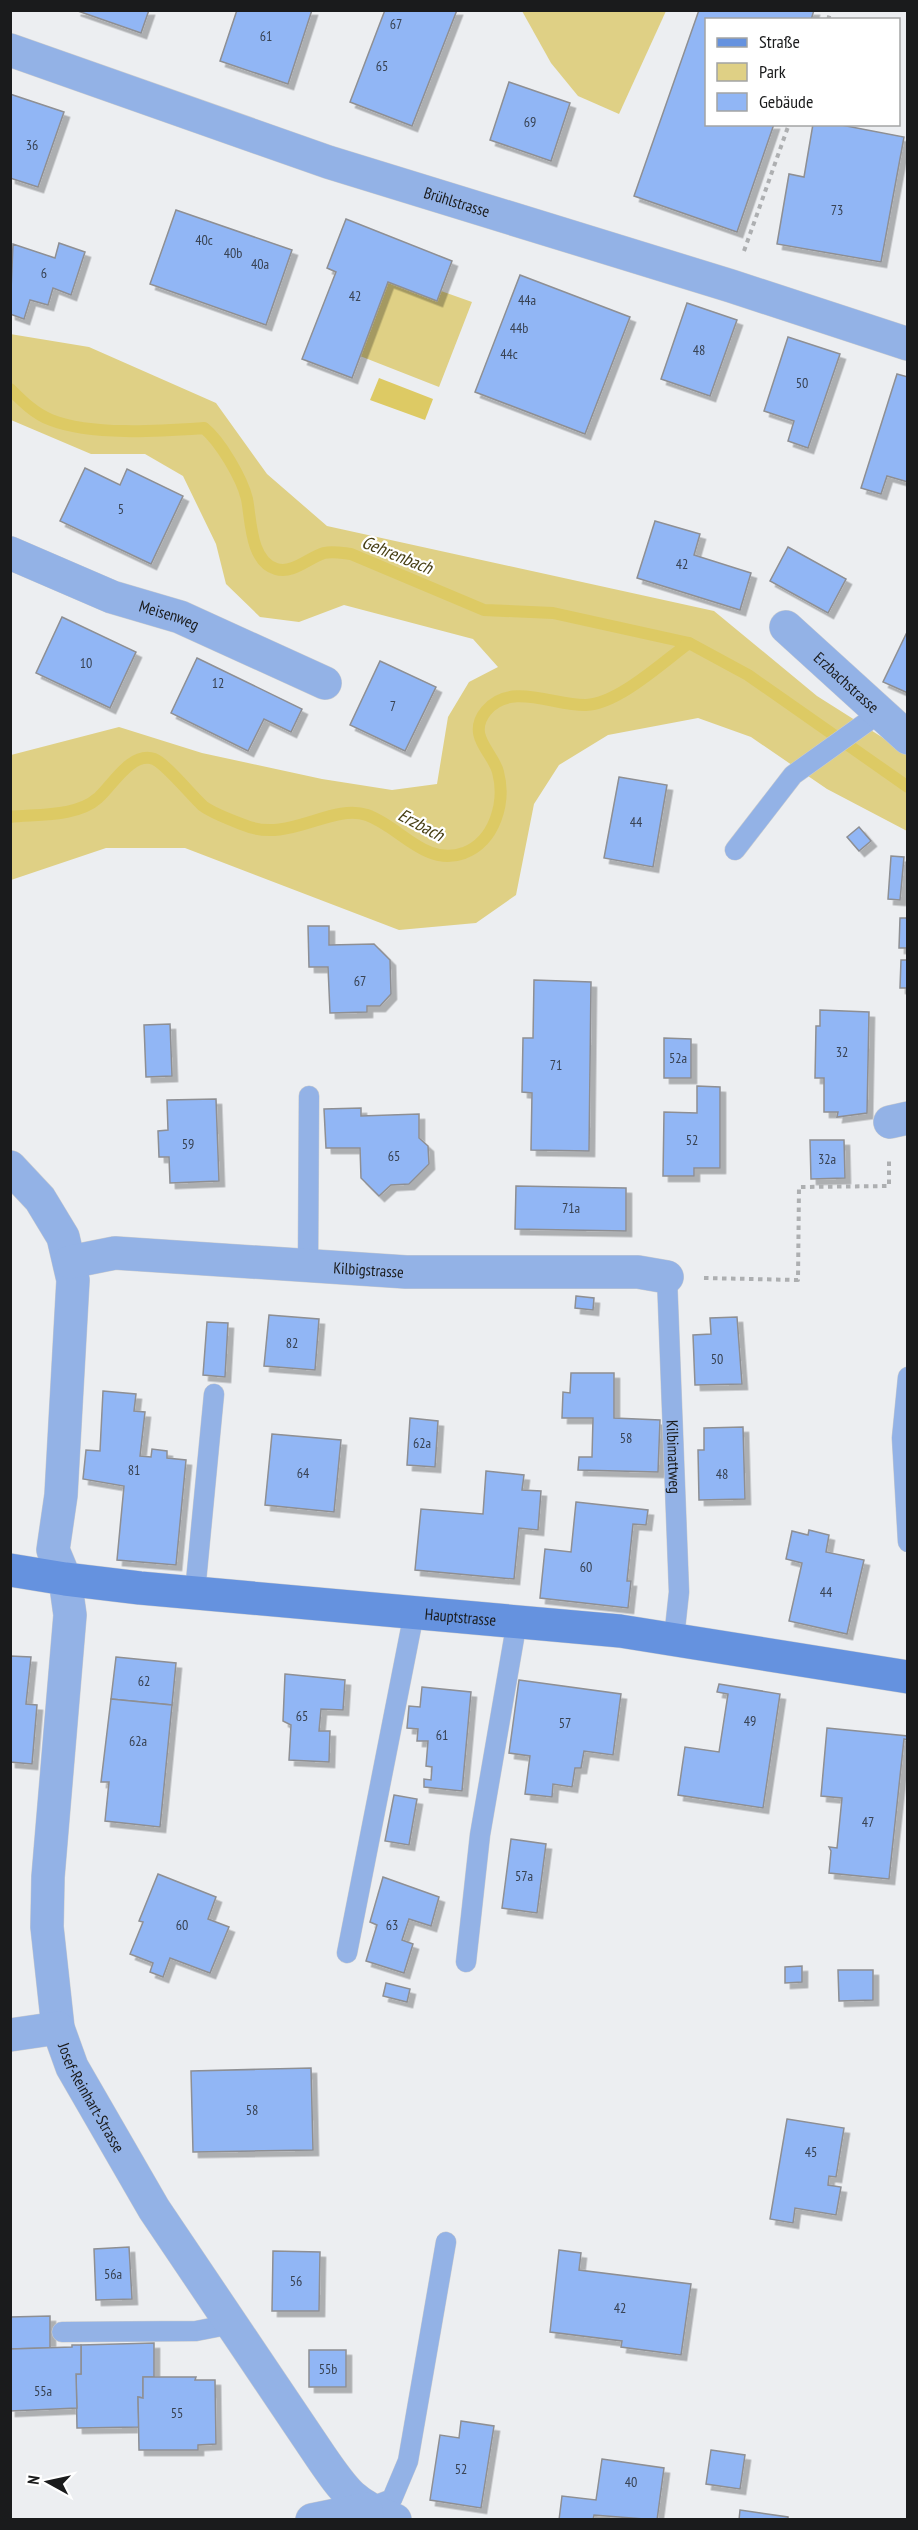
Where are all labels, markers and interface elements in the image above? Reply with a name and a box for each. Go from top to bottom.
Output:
house number: 67 [390,15,402,33]
legend [705,18,900,126]
house number: 61 [260,27,272,45]
text: Straße [759,30,800,53]
house number: 65 [376,57,388,75]
text: Park [759,60,786,83]
text: Gebäude [759,90,813,113]
house number: 69 [524,113,536,131]
house number: 36 [26,136,38,154]
street label: Brühlstrasse [422,182,492,221]
house number: 73 [831,201,843,219]
house number: 40c [195,231,213,249]
house number: 40b [224,244,242,262]
house number: 40a [251,255,269,273]
house number: 6 [41,264,47,282]
house number: 42 [349,287,361,305]
house number: 44a [518,291,536,309]
house number: 44b [510,319,528,337]
house number: 48 [693,341,705,359]
house number: 44c [500,345,518,363]
house number: 50 [796,374,808,392]
house number: 5 [118,500,124,518]
water label: Gehrenbach [359,530,437,579]
house number: 42 [676,555,688,573]
street label: Meisenweg [137,596,202,634]
street label: Erzbachstrasse [810,647,883,717]
house number: 10 [80,654,92,672]
house number: 12 [212,674,224,692]
house number: 7 [390,697,396,715]
water label: Erzbach [394,803,449,847]
house number: 44 [630,813,643,831]
house number: 67 [354,972,366,990]
house number: 32 [836,1043,848,1061]
house number: 52a [669,1049,687,1067]
house number: 71 [550,1056,562,1074]
house number: 52 [686,1131,698,1149]
house number: 59 [182,1135,194,1153]
house number: 65 [388,1147,400,1165]
house number: 32a [818,1150,836,1168]
house number: 71a [562,1199,580,1217]
street label: Kilbigstrasse [333,1257,404,1282]
house number: 82 [286,1334,298,1352]
house number: 50 [711,1350,723,1368]
street label: Kilbimattweg [662,1420,685,1494]
house number: 58 [620,1429,632,1447]
house number: 62a [413,1434,431,1452]
house number: 81 [128,1461,140,1479]
house number: 64 [297,1464,310,1482]
house number: 48 [716,1465,728,1483]
house number: 60 [580,1558,592,1576]
house number: 44 [820,1583,833,1601]
street label: Hauptstrasse [424,1604,497,1630]
house number: 62 [138,1672,150,1690]
house number: 65 [296,1707,308,1725]
house number: 49 [744,1712,756,1730]
house number: 57 [559,1714,571,1732]
house number: 61 [436,1726,448,1744]
house number: 62a [129,1732,147,1750]
house number: 47 [862,1813,874,1831]
house number: 57a [515,1867,533,1885]
house number: 60 [176,1916,188,1934]
house number: 63 [386,1916,398,1934]
street label: Josef-Reinhart-Strasse [54,2039,129,2156]
house number: 58 [246,2101,258,2119]
house number: 45 [805,2143,817,2161]
house number: 56a [104,2265,122,2283]
house number: 56 [290,2272,302,2290]
house number: 42 [614,2299,626,2317]
house number: 55b [319,2360,337,2378]
house number: 55a [34,2382,52,2400]
house number: 55 [171,2404,183,2422]
north arrow [18,2452,78,2512]
house number: 52 [455,2460,467,2478]
house number: 40 [625,2473,637,2491]
text: N [23,2474,44,2486]

